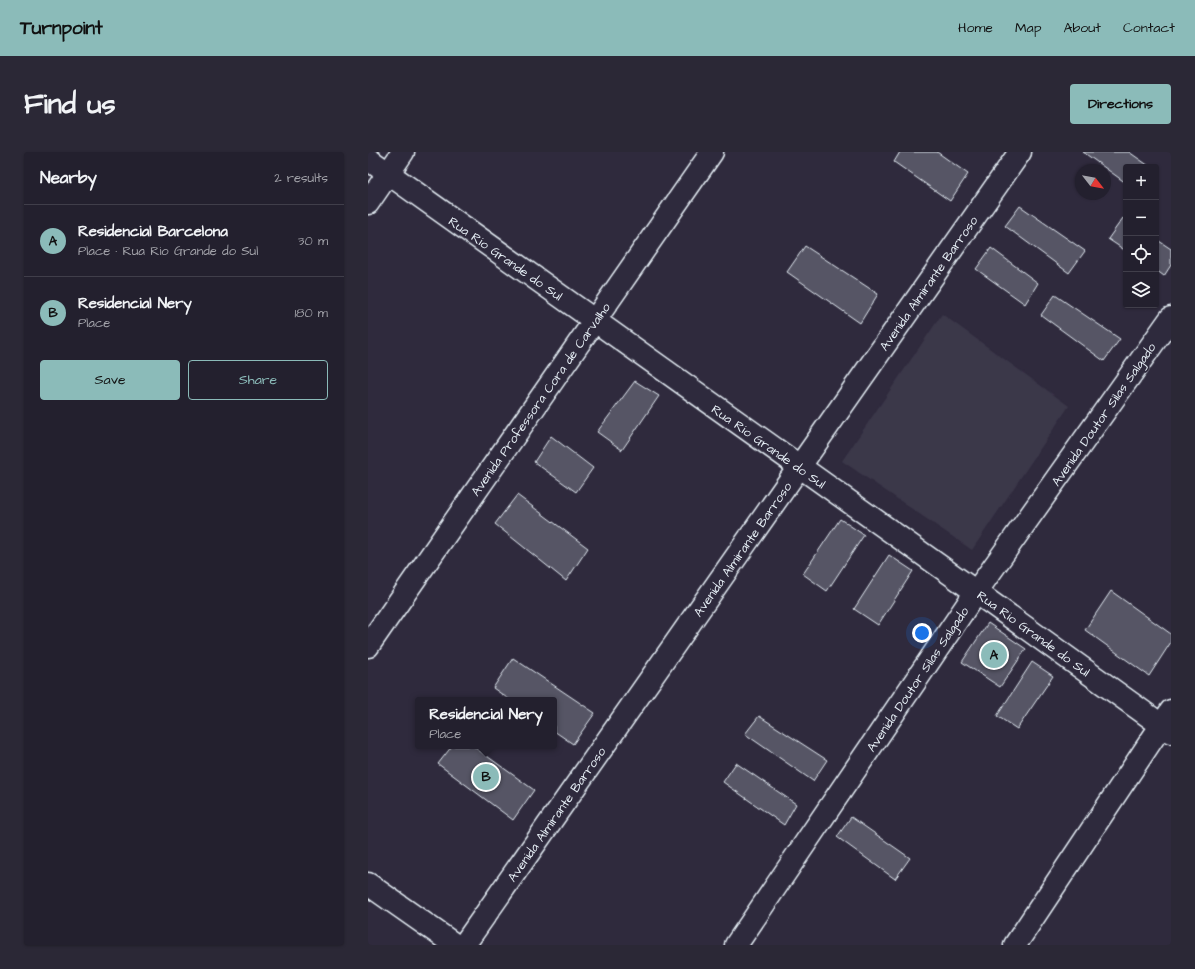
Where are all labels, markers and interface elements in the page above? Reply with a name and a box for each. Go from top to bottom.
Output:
text: Turnpoint [20,15,103,42]
text: Home [958,18,993,38]
text: Map [1015,18,1041,38]
text: About [1063,18,1101,38]
text: Contact [1123,18,1175,38]
button: Directions [1070,84,1171,124]
text: Find us [24,85,115,124]
north arrow [1075,164,1111,200]
map controls [1123,164,1159,308]
button: + [1123,164,1159,200]
text: Nearby [40,166,97,190]
text: 2 results [274,169,328,187]
button: − [1123,200,1159,236]
street label: Rua Rio Grande do Sul [445,212,566,305]
street label: Avenida Almirante Barroso [875,212,983,355]
text: Residencial Barcelona [78,221,228,242]
text: A [49,232,57,250]
text: 30 m [298,232,328,250]
button: locate [1123,236,1159,272]
text: Place · Rua Rio Grande do Sul [78,242,258,260]
button: layers [1123,272,1159,308]
text: Residencial Nery [78,293,192,314]
street label: Avenida Professora Cora de Carvalho [467,299,615,500]
text: B [48,304,58,322]
text: 180 m [294,304,328,322]
text: Place [78,314,110,332]
street label: Avenida Doutor Silas Salgado [1047,339,1162,491]
button: Save [40,360,180,400]
button: Share [188,360,328,400]
street label: Rua Rio Grande do Sul [708,400,829,493]
street label: Avenida Almirante Barroso [689,478,797,621]
street label: Rua Rio Grande do Sul [973,587,1094,681]
street label: Avenida Doutor Silas Salgado [862,603,974,756]
your location [912,623,932,643]
pin: A [981,640,1007,670]
popup [415,697,557,749]
text: Residencial Nery [429,704,543,725]
text: Place [429,725,461,743]
street label: Avenida Almirante Barroso [503,743,611,886]
pin: B [473,762,499,792]

